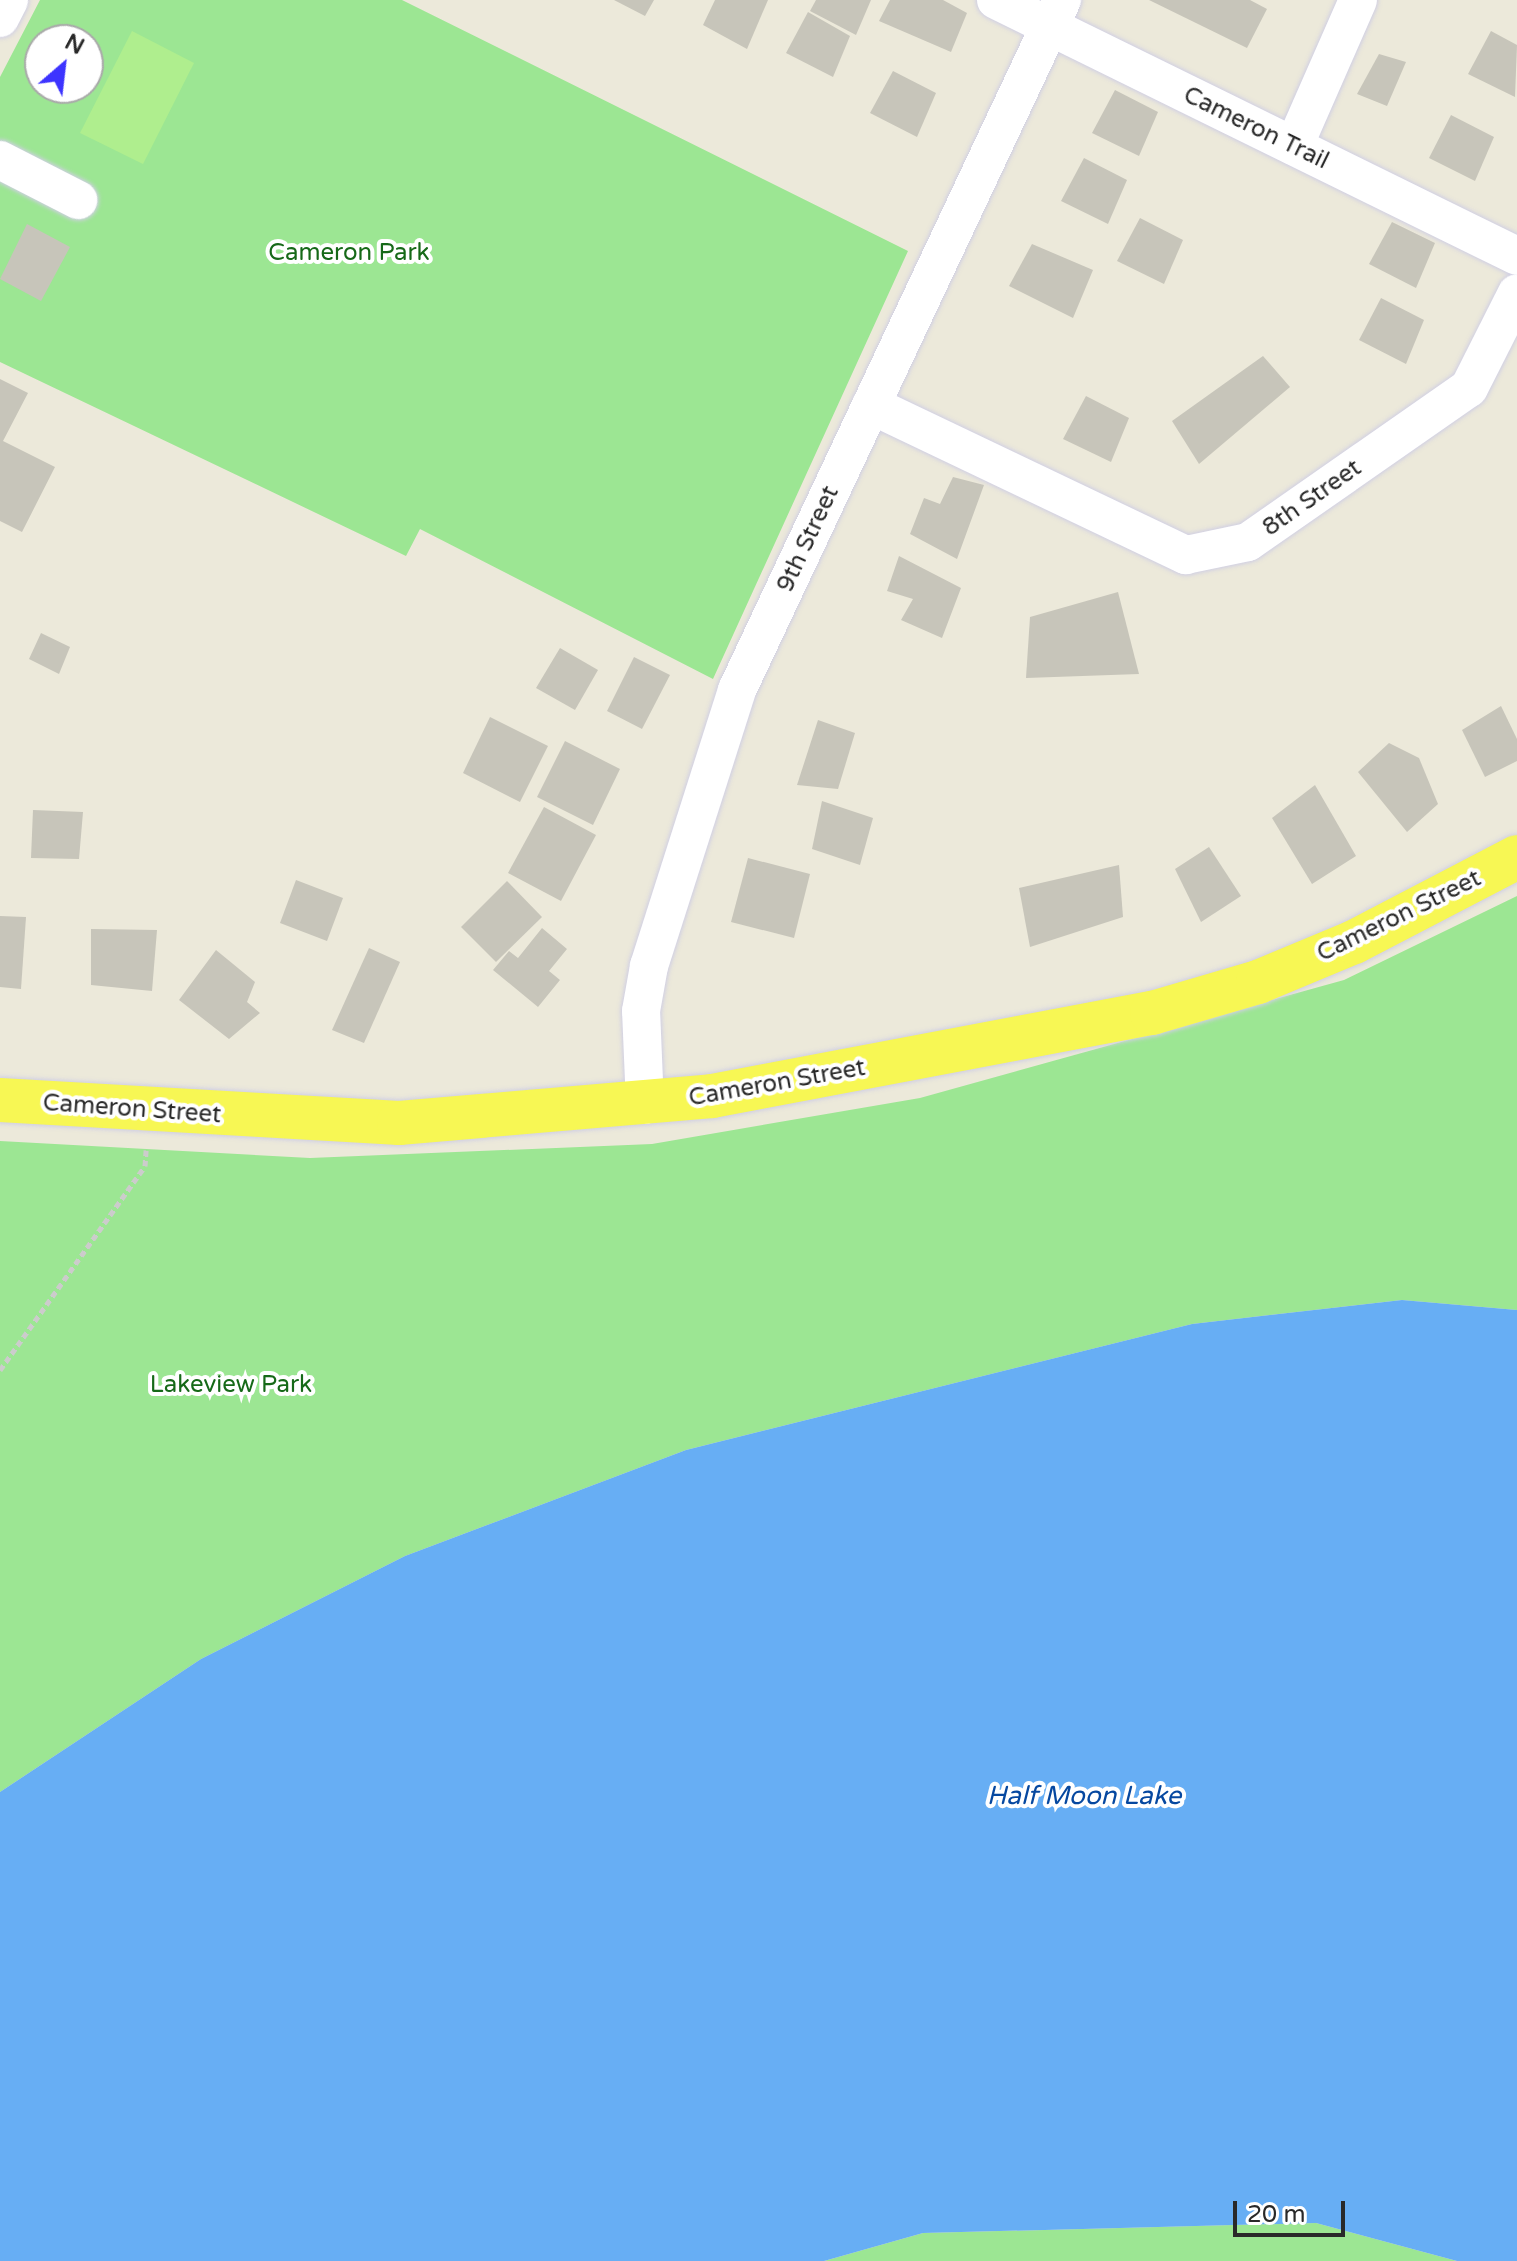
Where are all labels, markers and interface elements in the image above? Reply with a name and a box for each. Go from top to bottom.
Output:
north arrow [24,24,104,104]
text: N [60,29,88,60]
street label: Cameron Trail [1179,80,1333,176]
park label: Cameron Park [268,239,430,267]
street label: 8th Street [1257,454,1367,542]
street label: 9th Street [771,481,845,597]
street label: Cameron Street [1312,864,1486,968]
street label: Cameron Street [687,1053,867,1113]
street label: Cameron Street [42,1088,222,1130]
park label: Lakeview Park [150,1371,312,1399]
water label: Half Moon Lake [987,1780,1181,1812]
scale bar [1237,2185,1349,2235]
text: 20 m [1247,2200,1305,2229]

